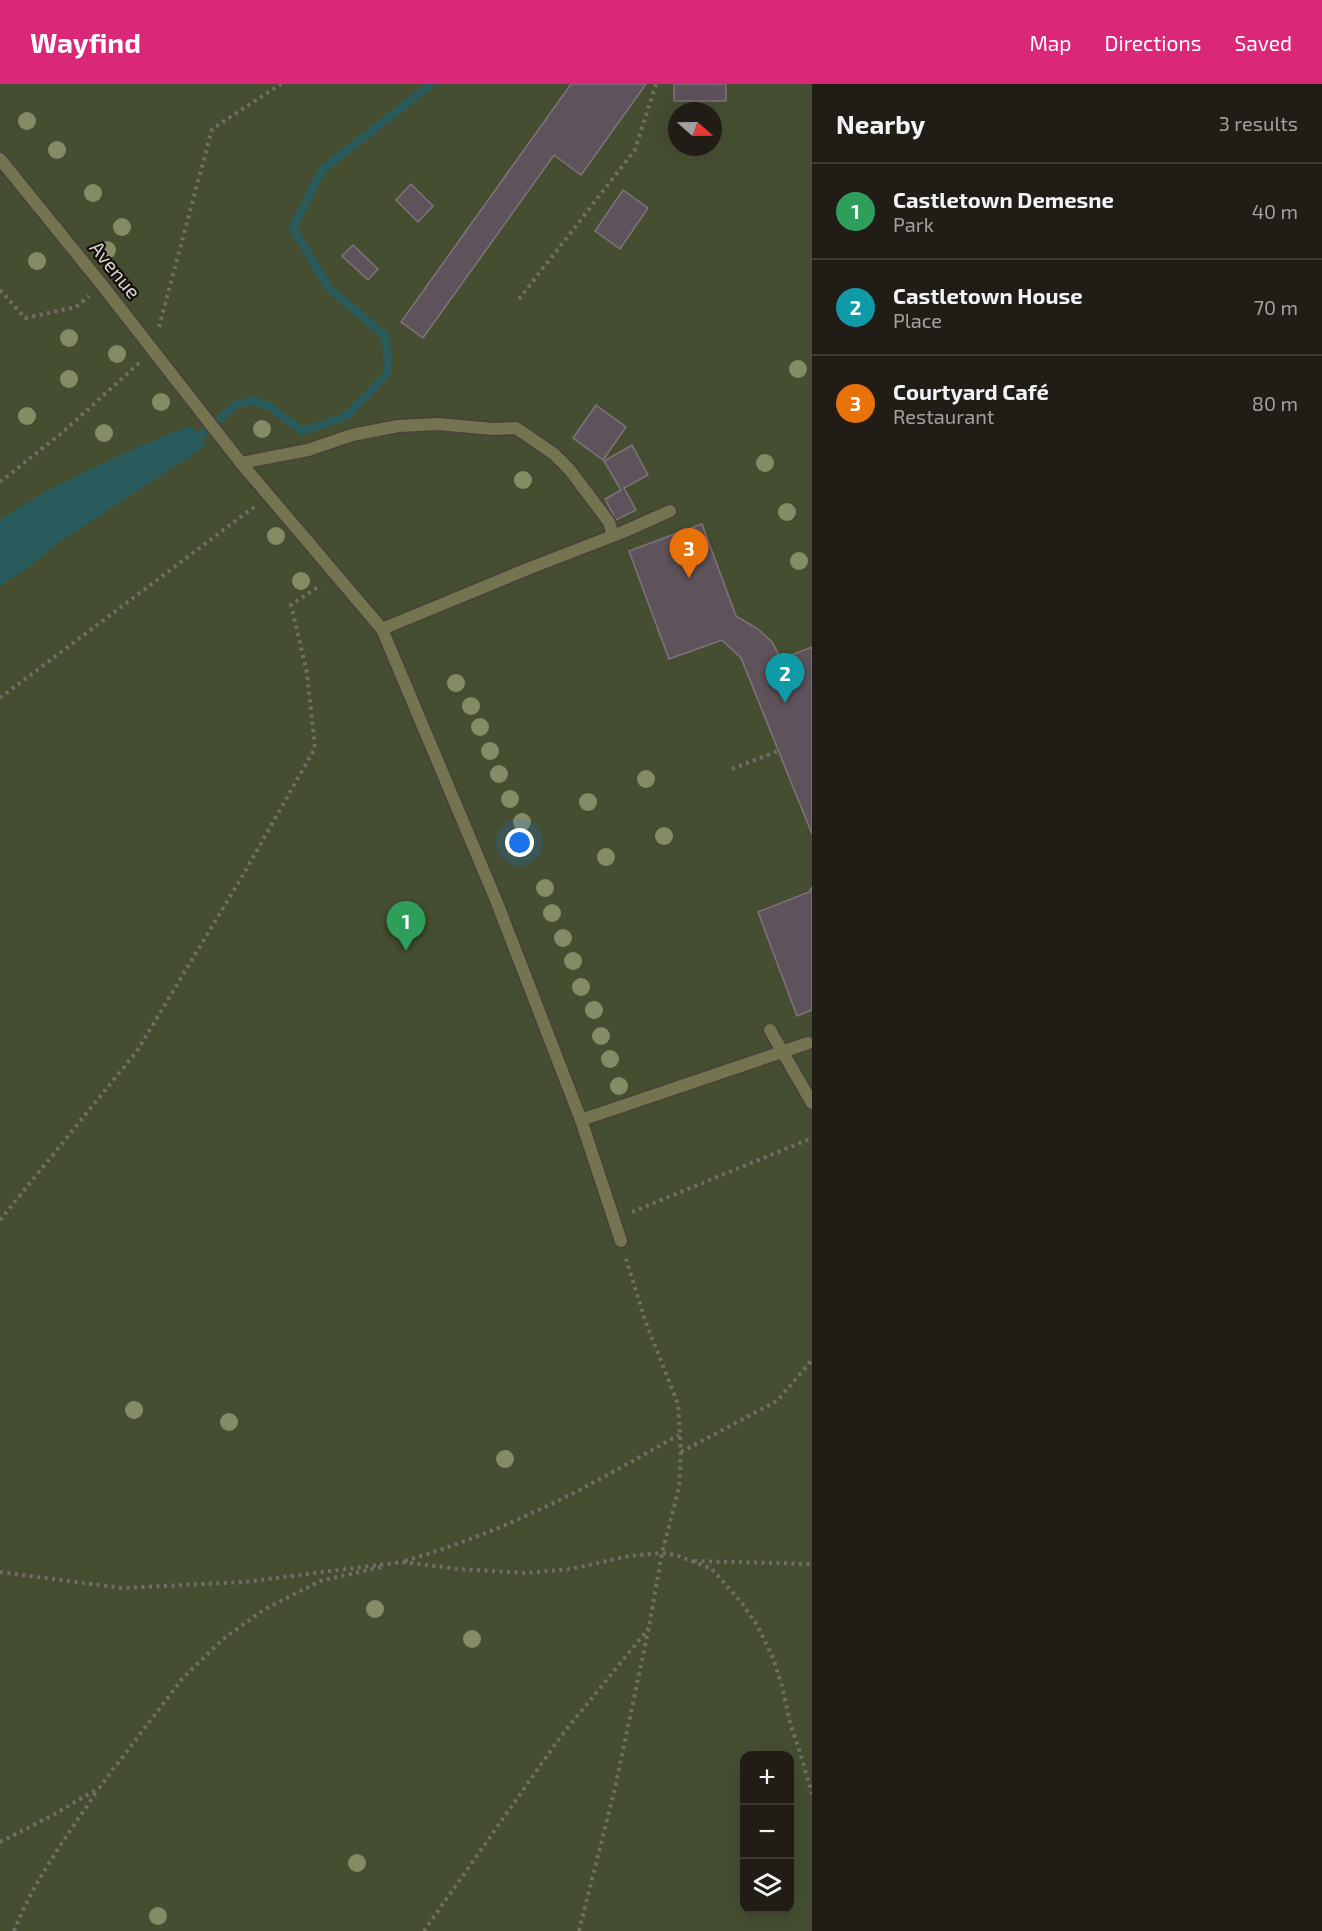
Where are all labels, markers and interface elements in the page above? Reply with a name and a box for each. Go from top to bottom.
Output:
text: Wayfind [30,25,141,59]
text: Map [1029,30,1072,55]
text: Directions [1105,30,1201,55]
text: Saved [1234,30,1292,55]
north arrow [668,102,722,156]
text: Nearby [836,108,925,139]
text: 3 results [1219,111,1298,135]
text: Castletown Demesne [893,186,1114,212]
text: 1 [851,199,860,223]
text: 40 m [1252,199,1298,223]
text: Park [893,212,934,236]
street label: Avenue [85,236,146,303]
text: Castletown House [893,282,1083,308]
text: 2 [850,295,861,319]
text: 70 m [1254,295,1298,319]
text: Place [893,308,942,332]
text: Courtyard Café [893,378,1049,404]
text: 3 [850,391,861,415]
text: 80 m [1252,391,1298,415]
text: Restaurant [893,404,994,428]
pin: 3 [670,528,708,578]
pin: 2 [766,654,804,703]
your location [505,828,534,857]
pin: 1 [386,902,426,951]
map controls [740,1751,794,1913]
button: + [740,1751,794,1805]
button: − [740,1805,794,1859]
button: layers [740,1859,794,1913]

